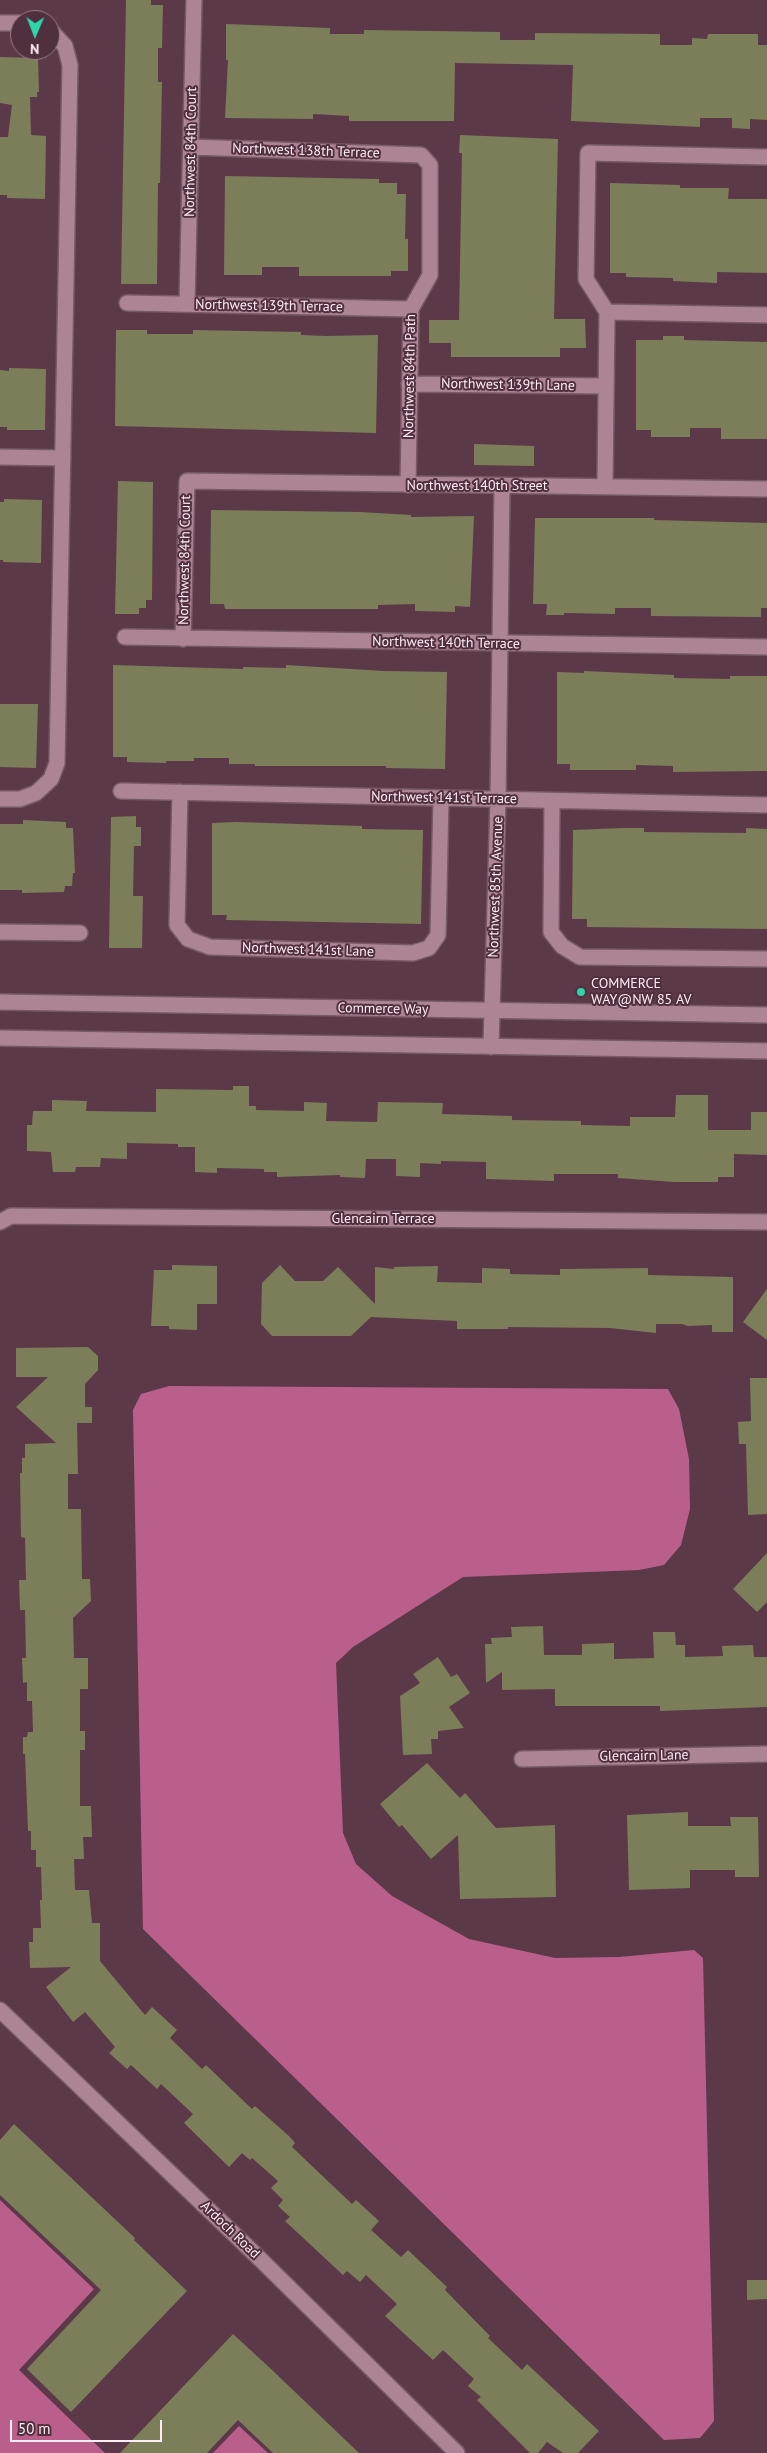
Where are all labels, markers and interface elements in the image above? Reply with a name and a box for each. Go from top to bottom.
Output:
north arrow [10,10,60,60]
text: N [30,40,40,58]
street label: Northwest 84th Court [181,87,201,217]
street label: Northwest 138th Terrace [232,140,380,162]
street label: Northwest 139th Terrace [195,296,343,316]
street label: Northwest 84th Path [401,314,419,438]
street label: Northwest 139th Lane [441,375,575,395]
street label: Northwest 140th Street [407,478,547,494]
street label: Northwest 84th Court [175,495,195,625]
street label: Northwest 140th Terrace [372,633,520,653]
street label: Northwest 141st Terrace [371,788,517,808]
street label: Northwest 85th Avenue [485,816,507,958]
street label: Northwest 141st Lane [242,939,374,961]
place label: COMMERCE WAY@NW 85 AV [591,976,691,1009]
marker: COMMERCE WAY@NW 85 AV [575,986,587,998]
street label: Commerce Way [337,1000,429,1018]
street label: Glencairn Terrace [331,1211,435,1227]
street label: Glencairn Lane [599,1747,689,1765]
street label: Ardoch Road [197,2198,263,2262]
scale bar [12,2410,165,2442]
text: 50 m [18,2419,51,2438]

